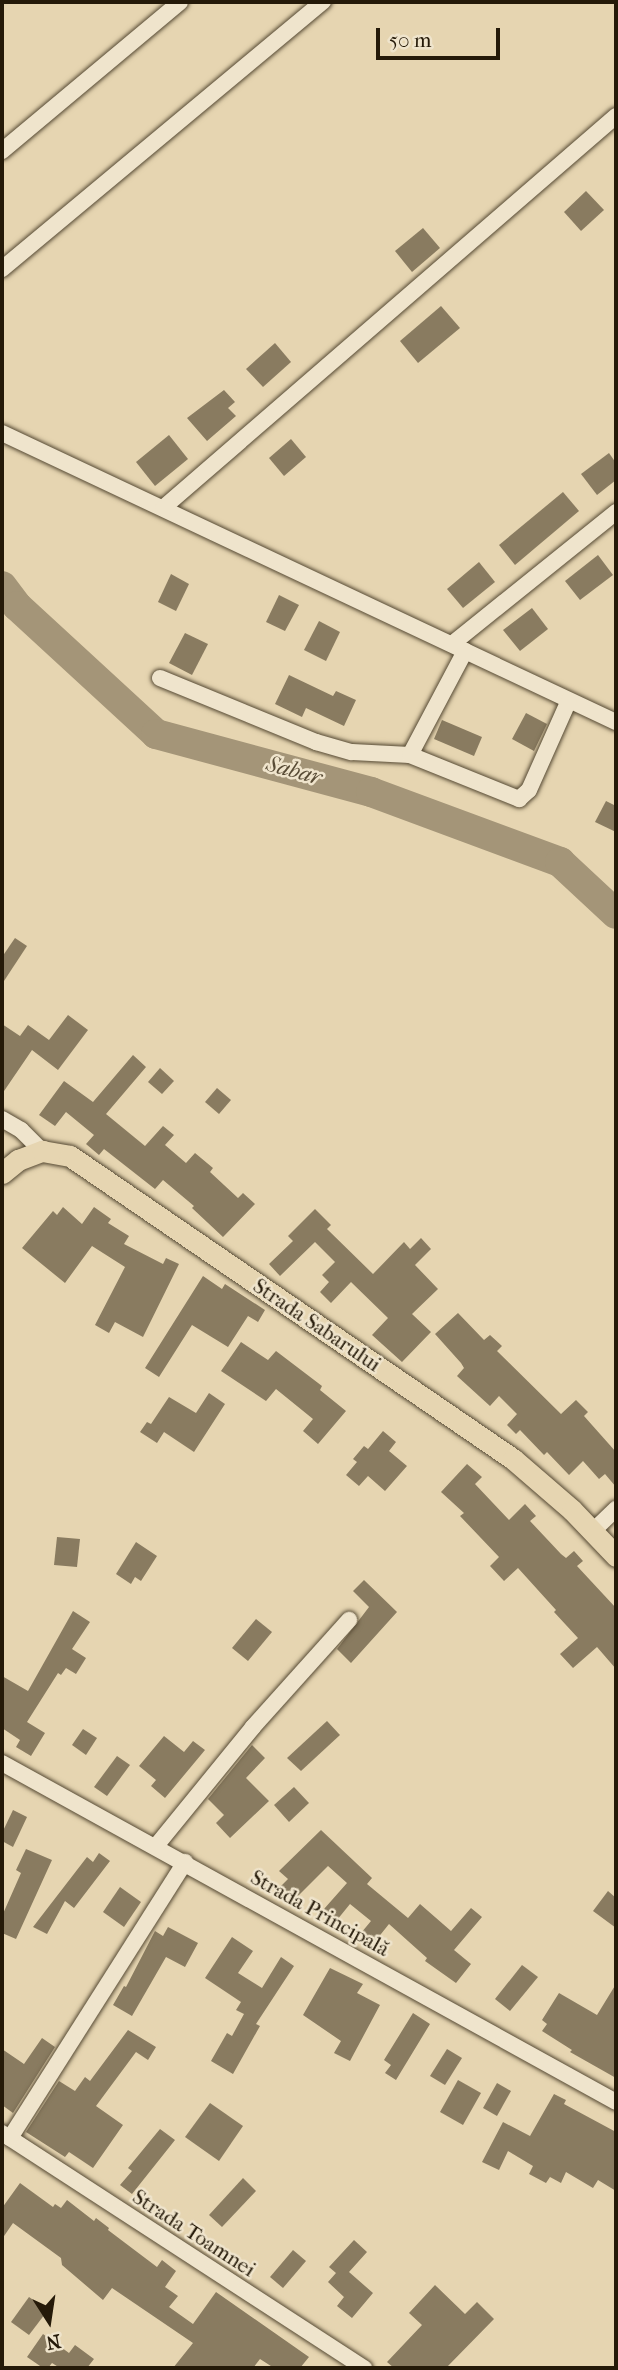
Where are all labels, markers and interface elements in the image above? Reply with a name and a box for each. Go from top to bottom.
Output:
scale bar [380,14,504,58]
text: 50 m [389,28,432,52]
water label: Sabar [263,750,325,792]
street label: Strada Sabarului [248,1273,386,1377]
street label: Strada Principală [246,1865,394,1961]
street label: Strada Toamnei [128,2184,260,2282]
north arrow [14,2286,84,2356]
text: N [44,2329,63,2354]

